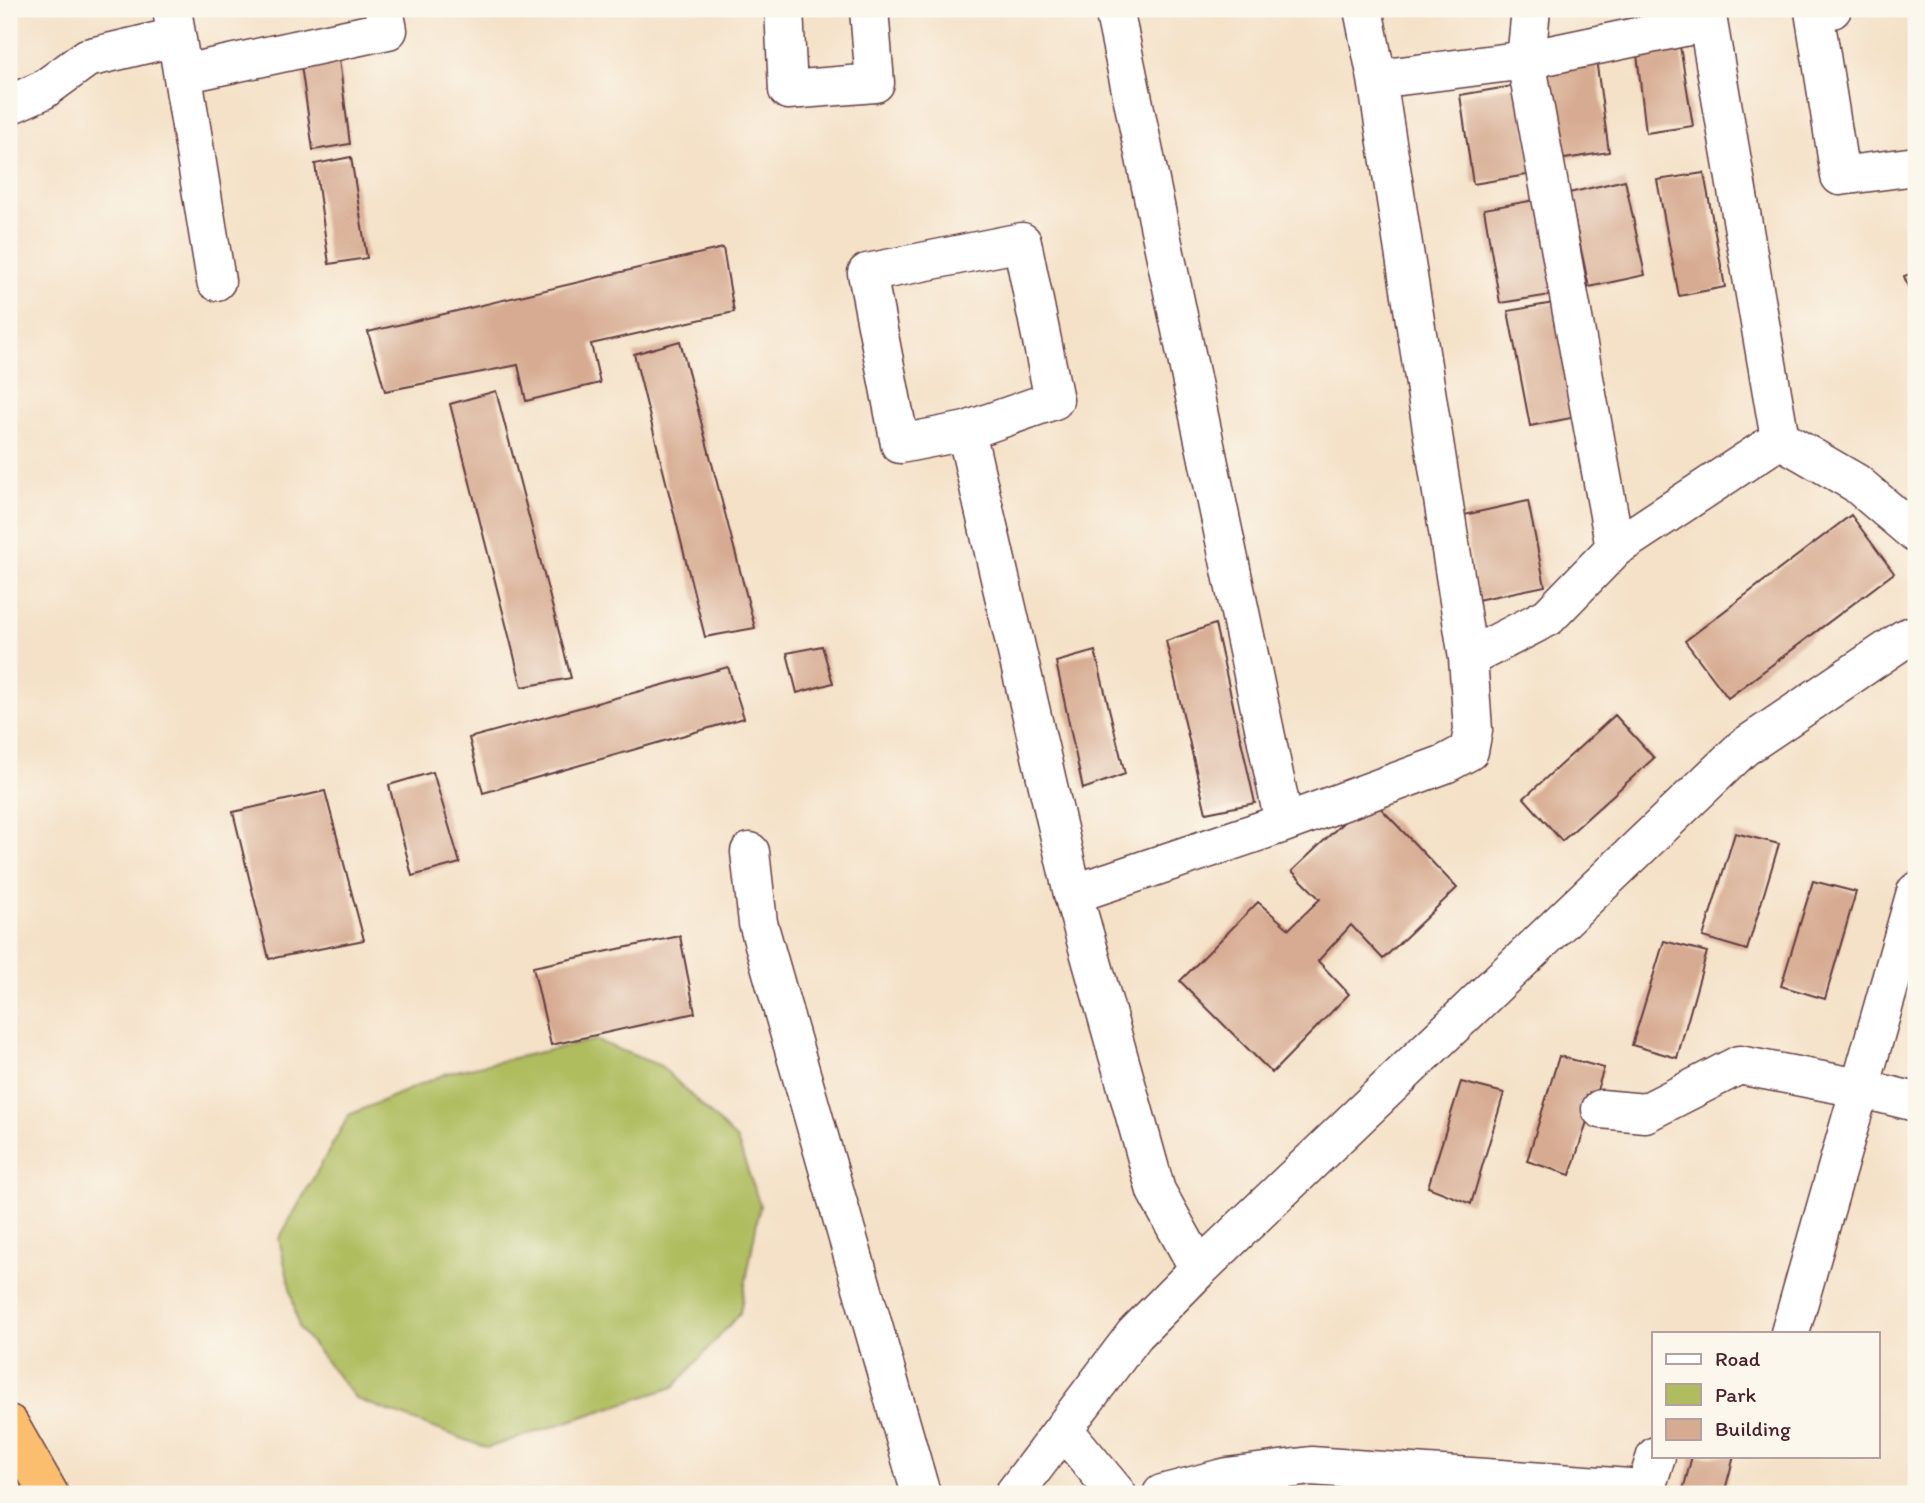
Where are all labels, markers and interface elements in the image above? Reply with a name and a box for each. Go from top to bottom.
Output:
legend [1652,1332,1880,1458]
text: Road [1715,1346,1761,1371]
text: Park [1715,1382,1757,1407]
text: Building [1715,1416,1791,1441]

